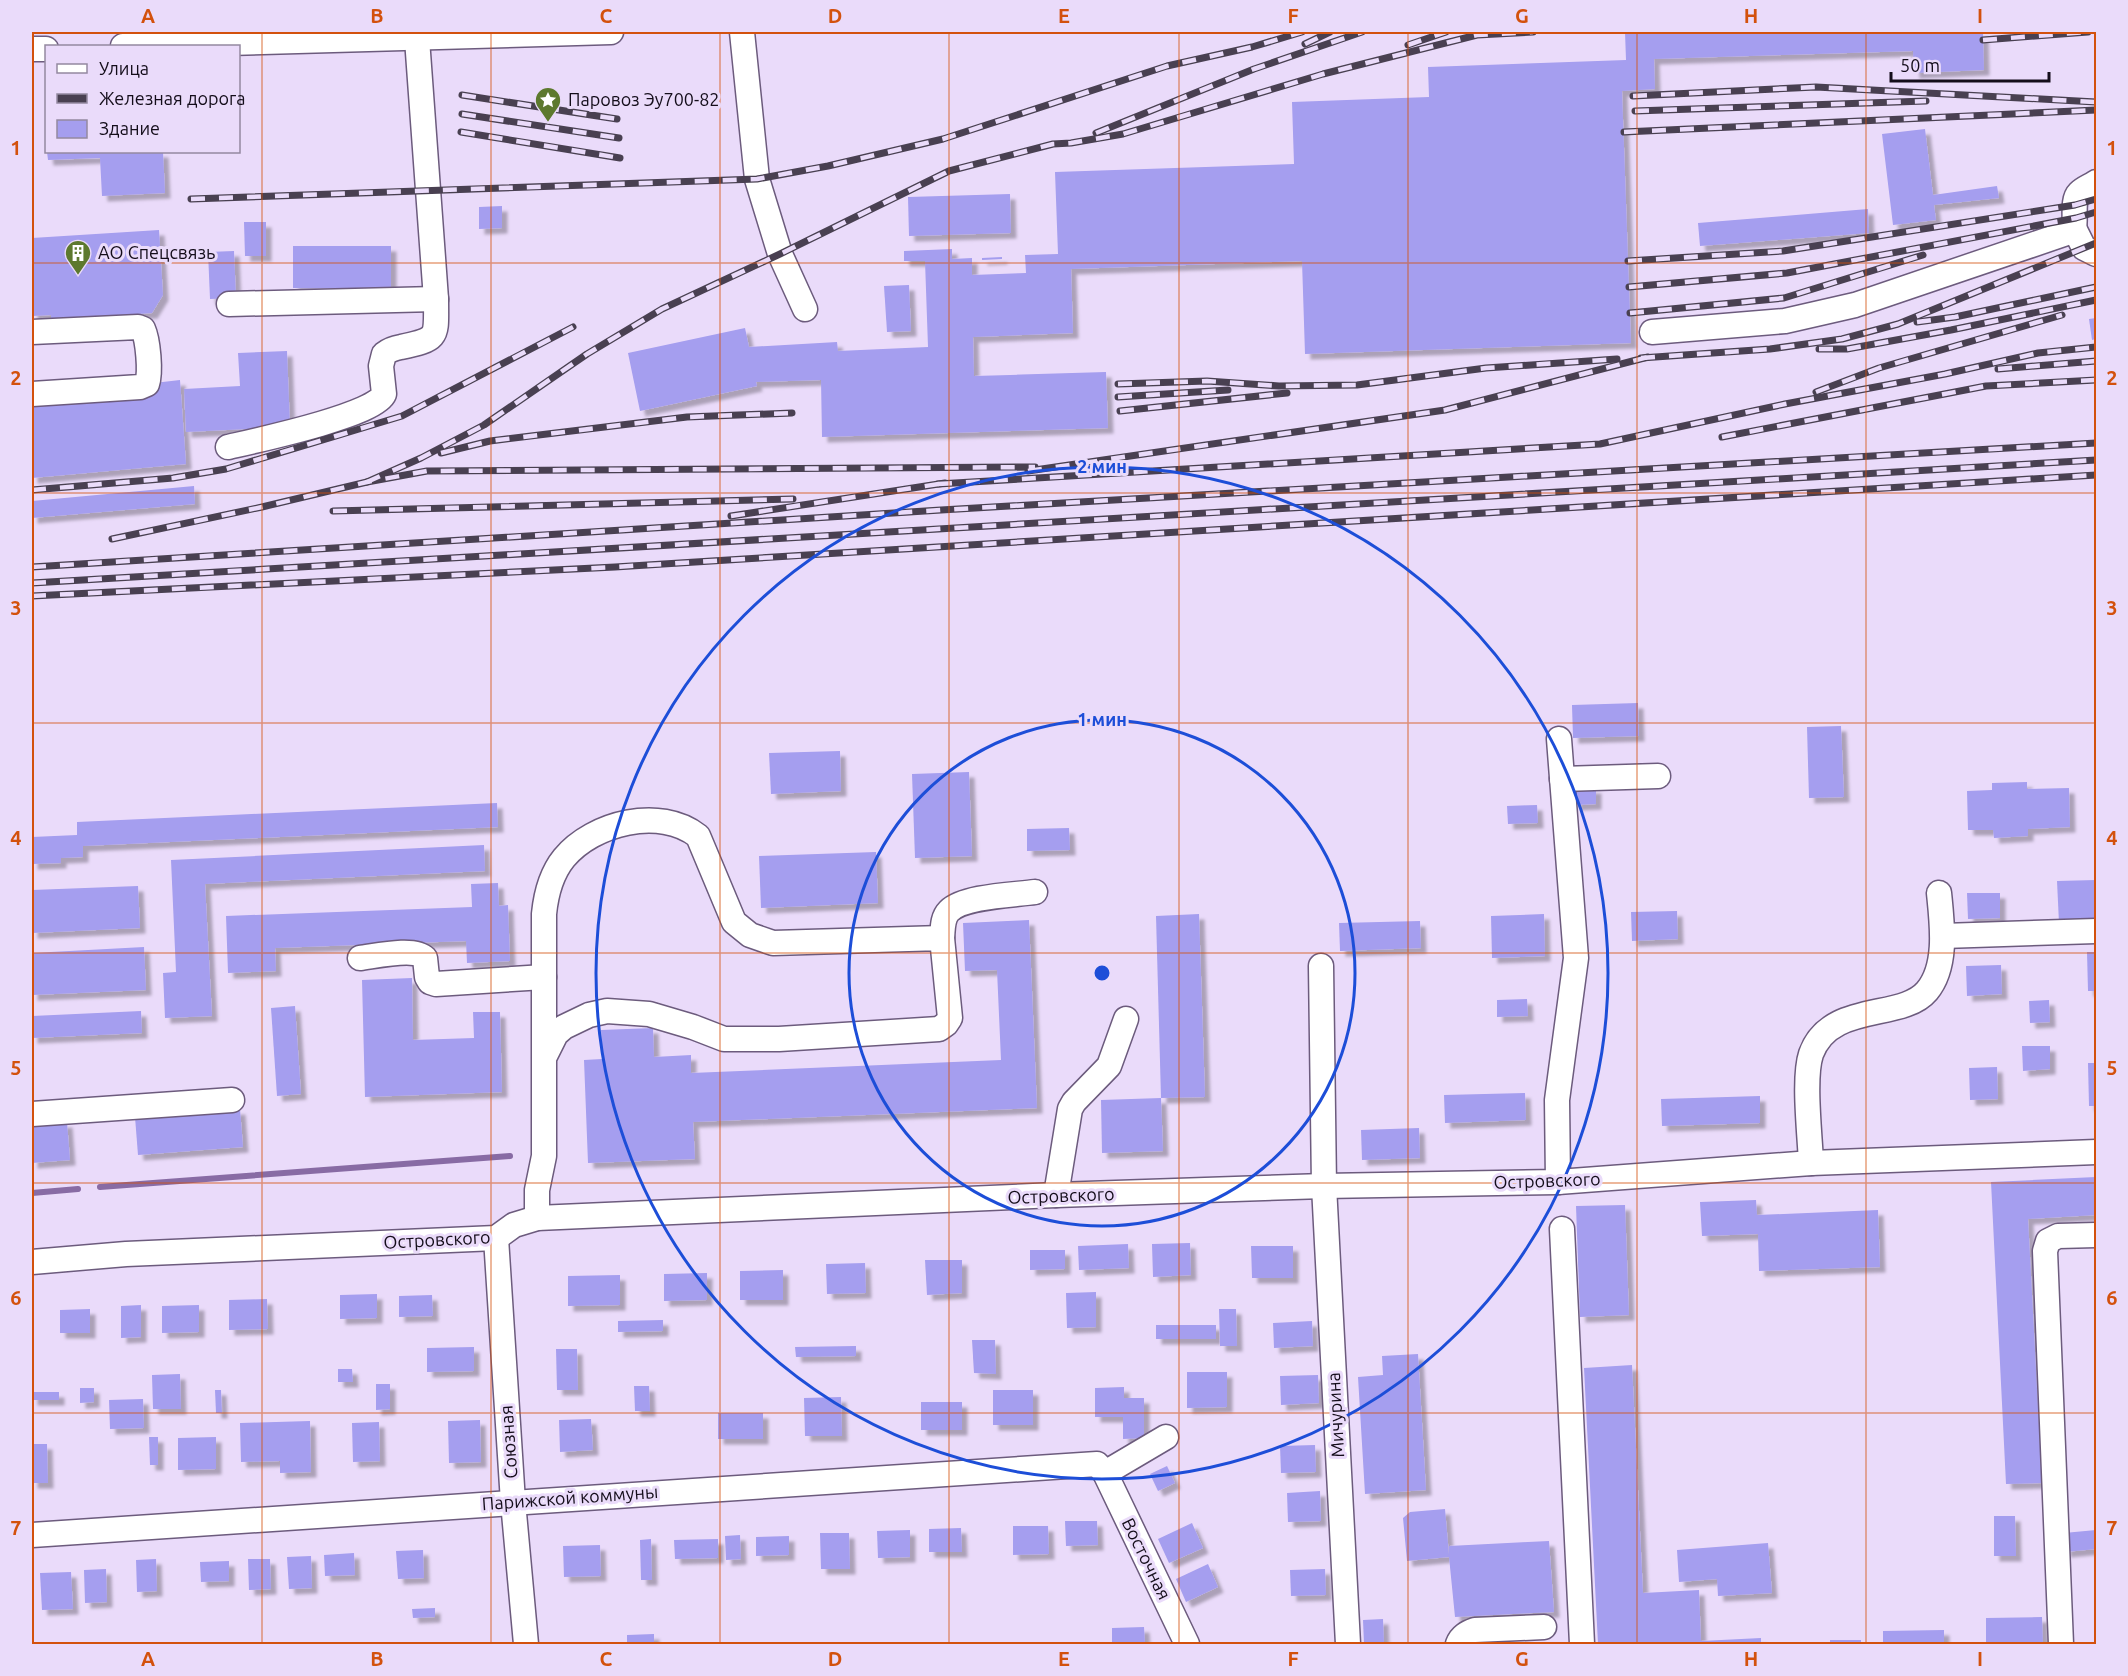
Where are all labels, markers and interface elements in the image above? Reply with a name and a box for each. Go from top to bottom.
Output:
text: A [141,4,155,27]
text: B [370,4,384,27]
text: C [600,4,613,27]
text: D [828,4,842,27]
text: E [1058,4,1070,27]
text: F [1287,4,1299,27]
text: G [1515,4,1529,27]
text: H [1744,4,1758,27]
text: I [1977,4,1983,27]
legend [45,45,240,153]
scale bar [1891,45,2048,83]
text: 50 m [1900,55,1940,75]
text: Улица [99,58,149,78]
place icon: Паровоз Эу700-82 [533,85,563,123]
text: Железная дорога [99,88,246,108]
place label: Паровоз Эу700-82 [568,89,719,109]
text: Здание [99,118,160,138]
text: 1 [10,136,22,159]
text: 1 [2106,136,2118,159]
building icon: АО Спецсвязь [63,238,93,276]
place label: АО Спецсвязь [98,242,215,262]
text: 2 [10,366,22,389]
text: 2 [2106,366,2118,389]
text: 2 мин [1077,456,1127,476]
text: 3 [10,596,22,619]
text: 3 [2106,596,2118,619]
text: 1 мин [1077,709,1127,729]
text: 4 [10,826,22,849]
text: 4 [2106,826,2118,849]
centre of rings [1092,963,1112,983]
text: 5 [10,1056,22,1079]
text: 5 [2106,1056,2118,1079]
street label: Островского [1493,1168,1601,1192]
street label: Островского [1007,1183,1115,1207]
street label: Островского [383,1226,491,1252]
text: 6 [10,1286,22,1309]
text: 6 [2106,1286,2118,1309]
street label: Мичурина [1323,1372,1347,1458]
street label: Союзная [495,1405,521,1480]
street label: Парижской коммуны [481,1481,659,1513]
street label: Восточная [1119,1515,1175,1602]
text: 7 [10,1516,22,1539]
text: 7 [2106,1516,2118,1539]
text: A [141,1647,155,1670]
text: B [370,1647,384,1670]
text: C [600,1647,613,1670]
text: D [828,1647,842,1670]
text: E [1058,1647,1070,1670]
text: F [1287,1647,1299,1670]
text: G [1515,1647,1529,1670]
text: H [1744,1647,1758,1670]
text: I [1977,1647,1983,1670]

